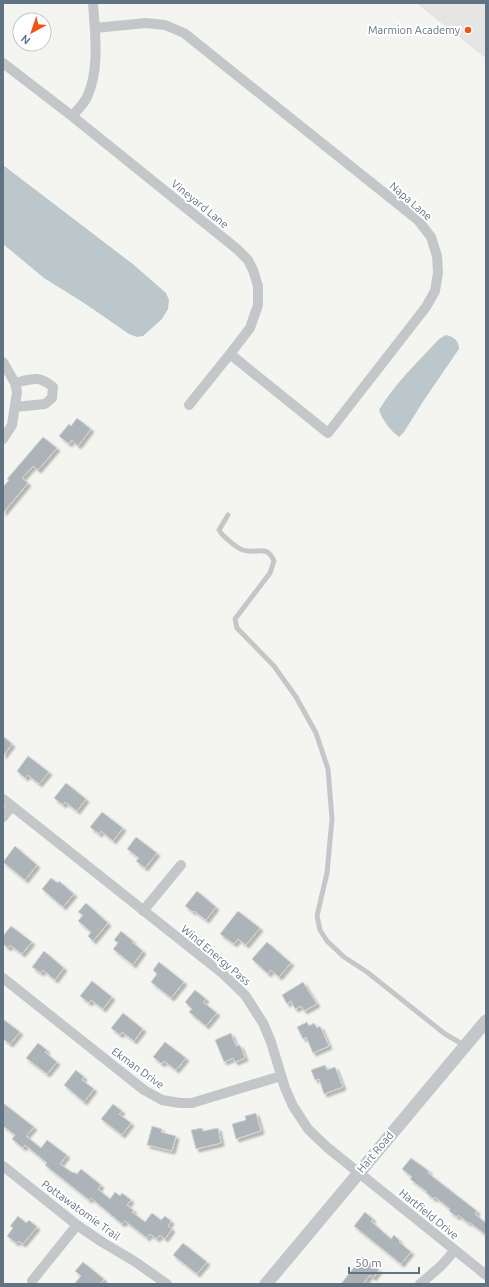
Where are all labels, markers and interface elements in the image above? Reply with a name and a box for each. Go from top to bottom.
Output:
north arrow [12,12,52,52]
place label: Marmion Academy [368,24,461,36]
marker: Marmion Academy [463,25,473,35]
text: N [19,32,33,47]
street label: Vineyard Lane [169,177,231,231]
street label: Napa Lane [388,180,434,222]
street label: Wind Energy Pass [179,923,253,988]
street label: Ekman Drive [110,1045,166,1091]
street label: Hart Road [354,1129,396,1175]
street label: Pottawatomie Trail [39,1178,123,1243]
street label: Hartfield Drive [397,1186,461,1242]
scale bar [349,1249,419,1275]
text: 50 m [355,1256,382,1269]

